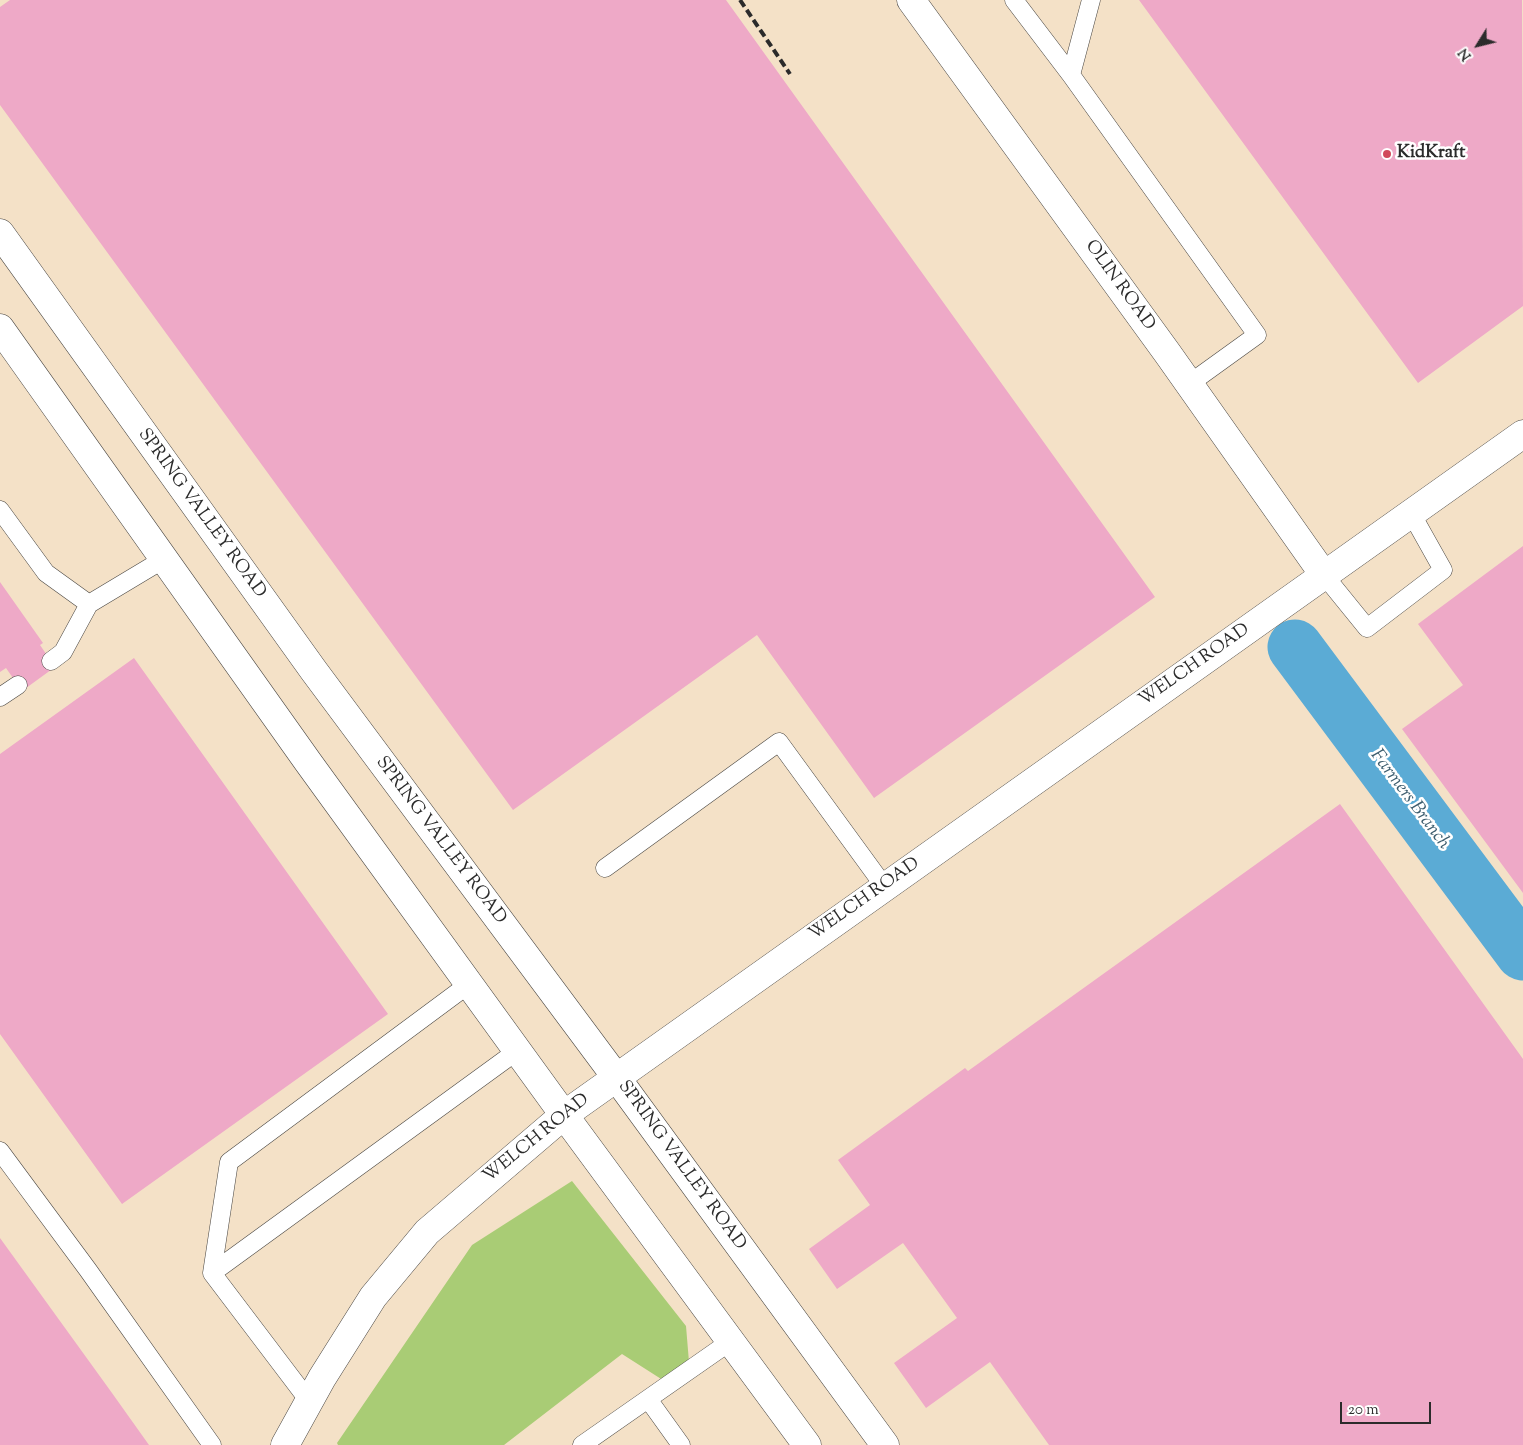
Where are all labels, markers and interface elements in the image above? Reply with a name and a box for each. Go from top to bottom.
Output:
north arrow [1453,20,1503,70]
text: N [1454,43,1477,64]
place label: KidKraft [1397,143,1465,165]
marker: KidKraft [1381,148,1393,160]
street label: OLIN ROAD [1079,237,1159,335]
street label: SPRING VALLEY ROAD [132,425,270,603]
street label: WELCH ROAD [1136,620,1254,712]
water label: Farmers Branch [1364,746,1454,854]
street label: SPRING VALLEY ROAD [370,753,510,929]
street label: WELCH ROAD [806,854,924,946]
street label: SPRING VALLEY ROAD [612,1077,750,1255]
street label: WELCH ROAD [480,1090,594,1188]
scale bar [1343,1392,1434,1424]
text: 20 m [1348,1400,1379,1421]

